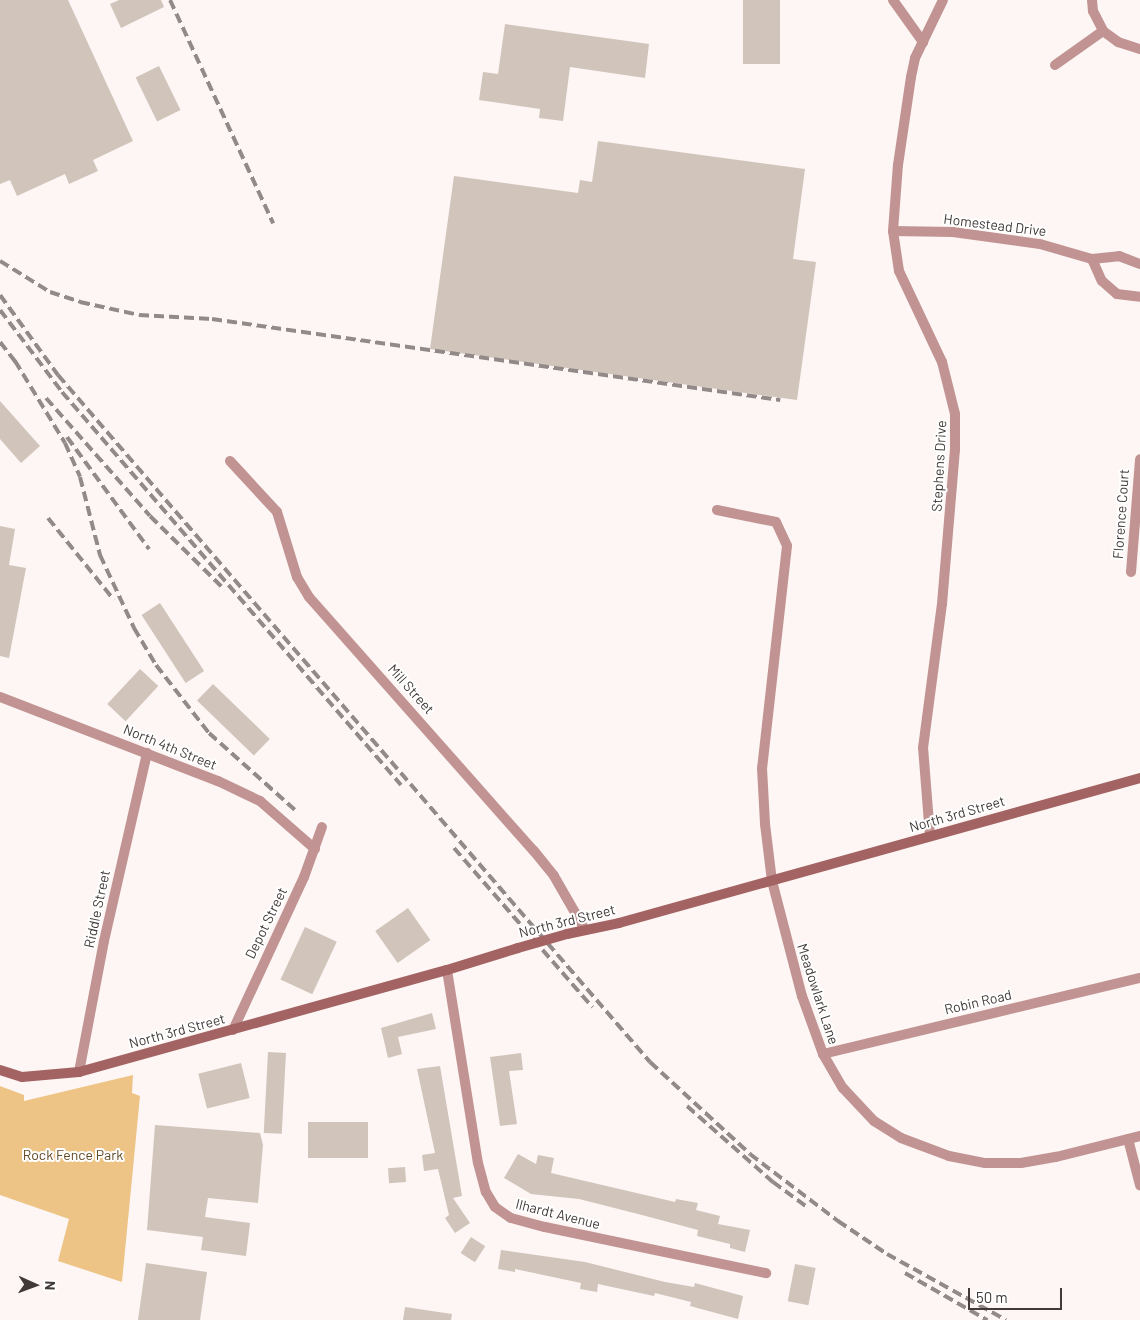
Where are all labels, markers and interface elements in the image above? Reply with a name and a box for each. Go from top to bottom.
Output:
street label: Homestead Drive [943,210,1047,240]
street label: Stephens Drive [928,420,950,512]
street label: Florence Court [1109,468,1133,560]
street label: Mill Street [384,661,438,717]
street label: North 4th Street [121,721,219,773]
street label: North 3rd Street [907,792,1007,836]
street label: Riddle Street [81,869,113,949]
street label: Depot Street [241,885,291,961]
street label: North 3rd Street [517,901,617,941]
street label: Meadowlark Lane [794,941,842,1047]
street label: Robin Road [943,986,1013,1018]
street label: North 3rd Street [127,1010,227,1052]
park label: Rock Fence Park [23,1147,123,1163]
street label: Ilhardt Avenue [514,1195,602,1233]
north arrow [10,1260,60,1310]
scale bar [970,1278,1064,1310]
text: N [42,1281,59,1290]
text: 50 m [976,1288,1008,1306]

